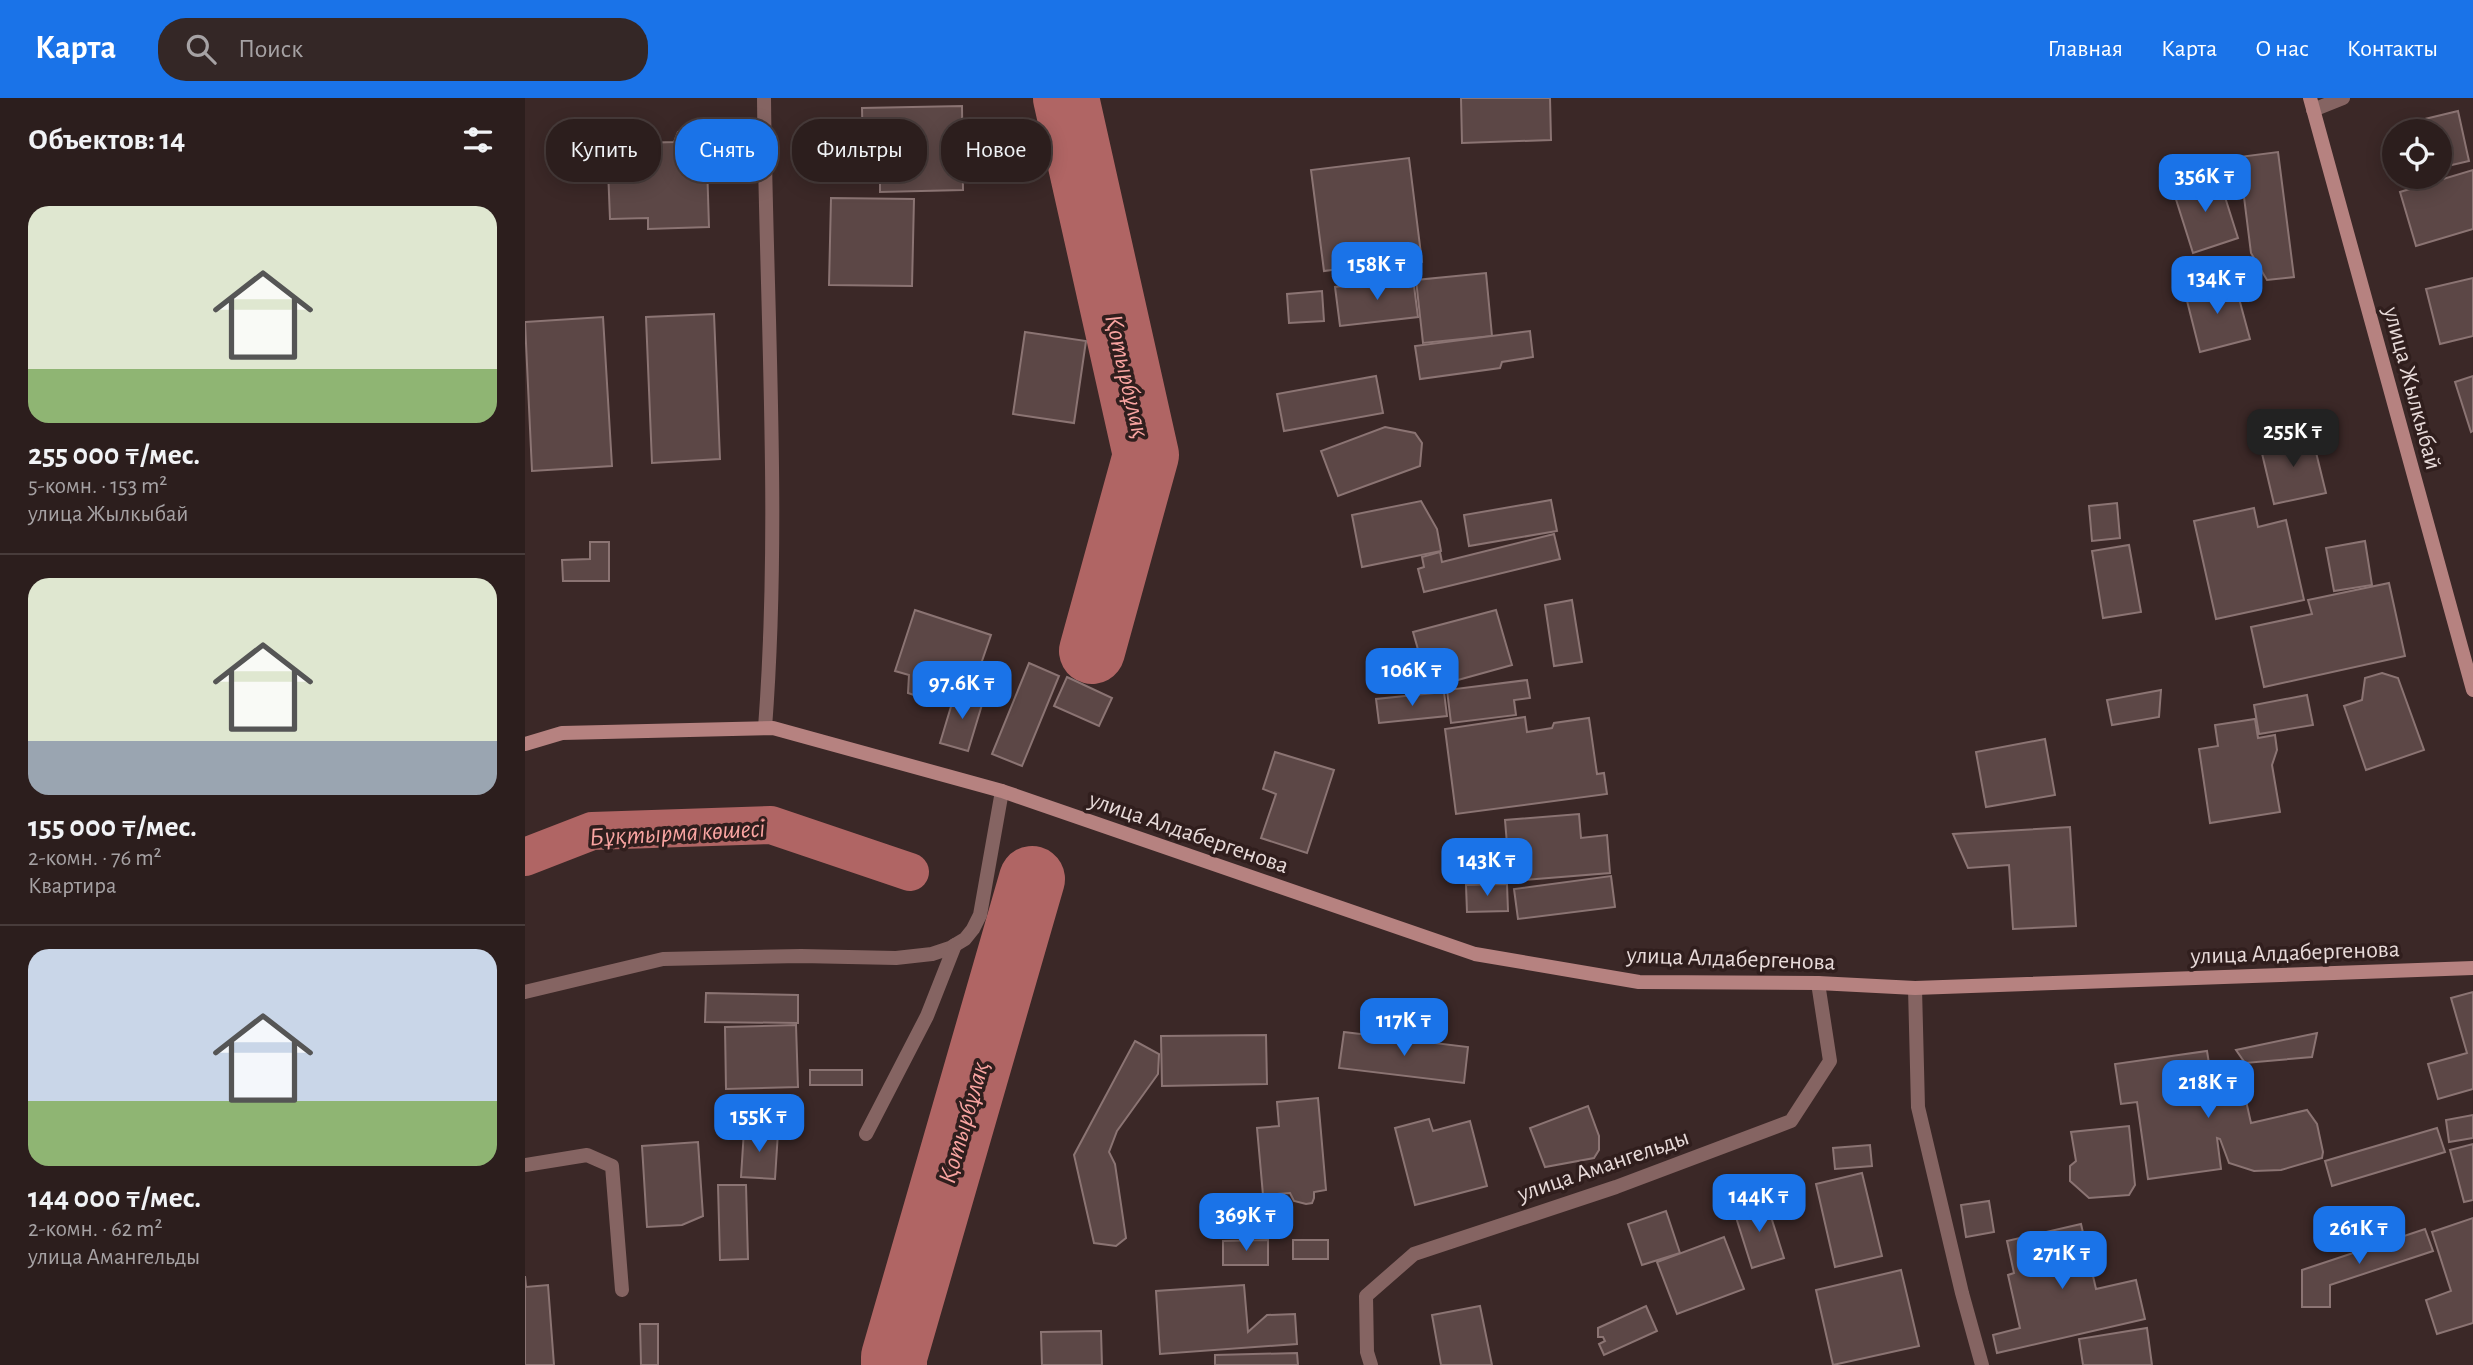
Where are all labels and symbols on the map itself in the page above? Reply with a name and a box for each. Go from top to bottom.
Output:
pin: 356K ₸ [2148,155,2262,214]
pin: 158K ₸ [1320,242,1434,302]
pin: 134K ₸ [2160,256,2274,316]
street label: улица Жылкыбай [2379,303,2445,472]
water label: Қотырбұлақ [1099,312,1154,441]
pin: 255K ₸ [2236,410,2350,469]
pin: 106K ₸ [1355,648,1469,708]
pin: 97.6K ₸ [897,662,1027,721]
street label: улица Алдабергенова [1085,787,1292,878]
water label: Бұқтырма көшесі [588,815,766,852]
pin: 143K ₸ [1430,838,1544,898]
street label: улица Алдабергенова [2189,937,2400,969]
street label: улица Алдабергенова [1625,943,1836,975]
pin: 117K ₸ [1347,998,1461,1058]
water label: Қотырбұлақ [934,1058,995,1187]
pin: 218K ₸ [2151,1060,2265,1120]
pin: 155K ₸ [702,1094,816,1154]
street label: улица Амангельды [1513,1125,1692,1207]
pin: 144K ₸ [1702,1174,1816,1234]
pin: 369K ₸ [1189,1194,1303,1253]
pin: 261K ₸ [2302,1206,2416,1266]
pin: 271K ₸ [2005,1232,2119,1291]

